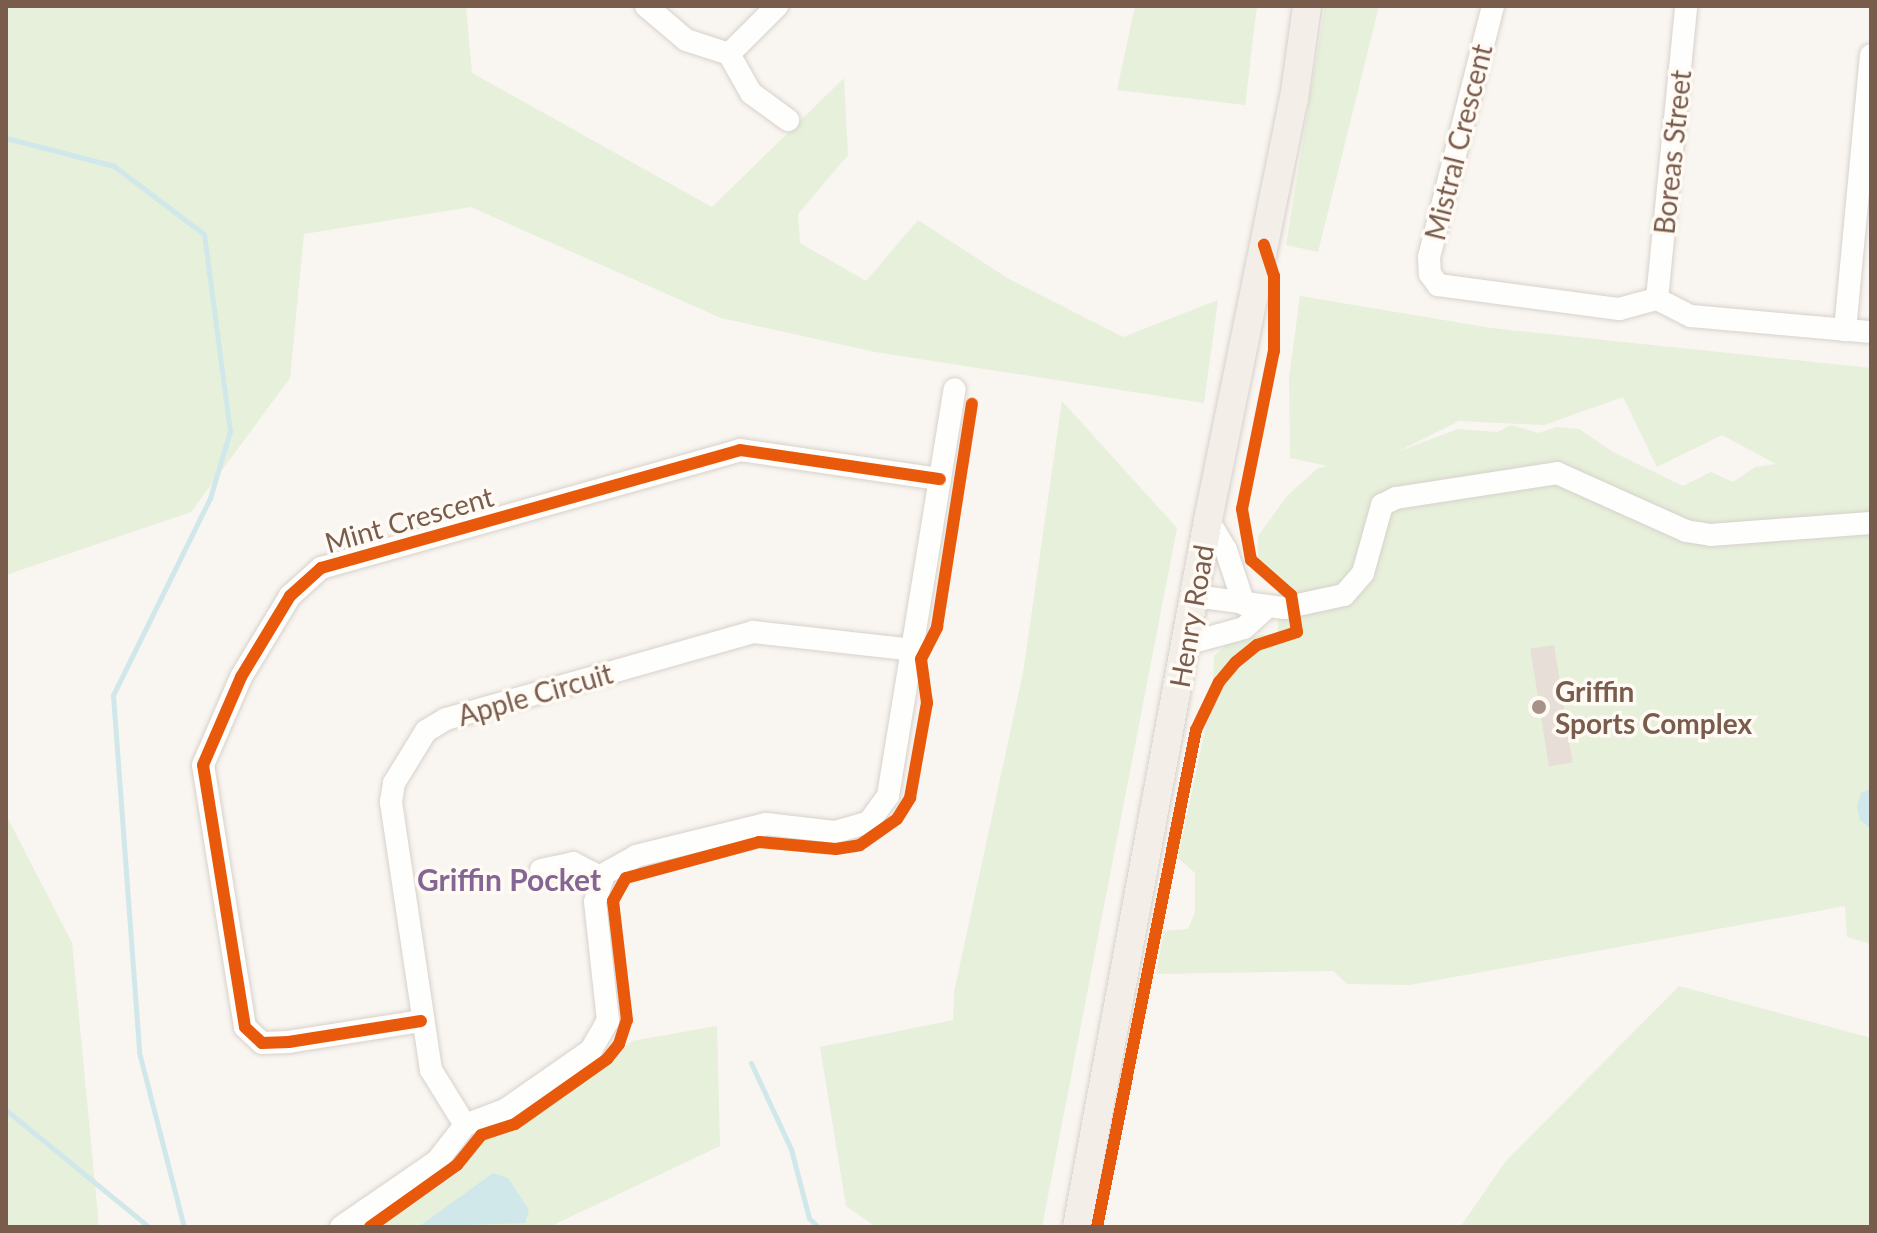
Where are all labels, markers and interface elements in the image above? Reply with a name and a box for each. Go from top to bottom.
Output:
street label: Mistral Crescent [1417,40,1499,244]
street label: Boreas Street [1647,68,1697,236]
street label: Mint Crescent [321,479,497,559]
street label: Henry Road [1162,542,1220,690]
street label: Apple Circuit [454,656,616,732]
place label: Griffin Sports Complex [1555,674,1752,740]
marker: Griffin Sports Complex [1530,698,1548,716]
district label: Griffin Pocket [417,861,601,897]

